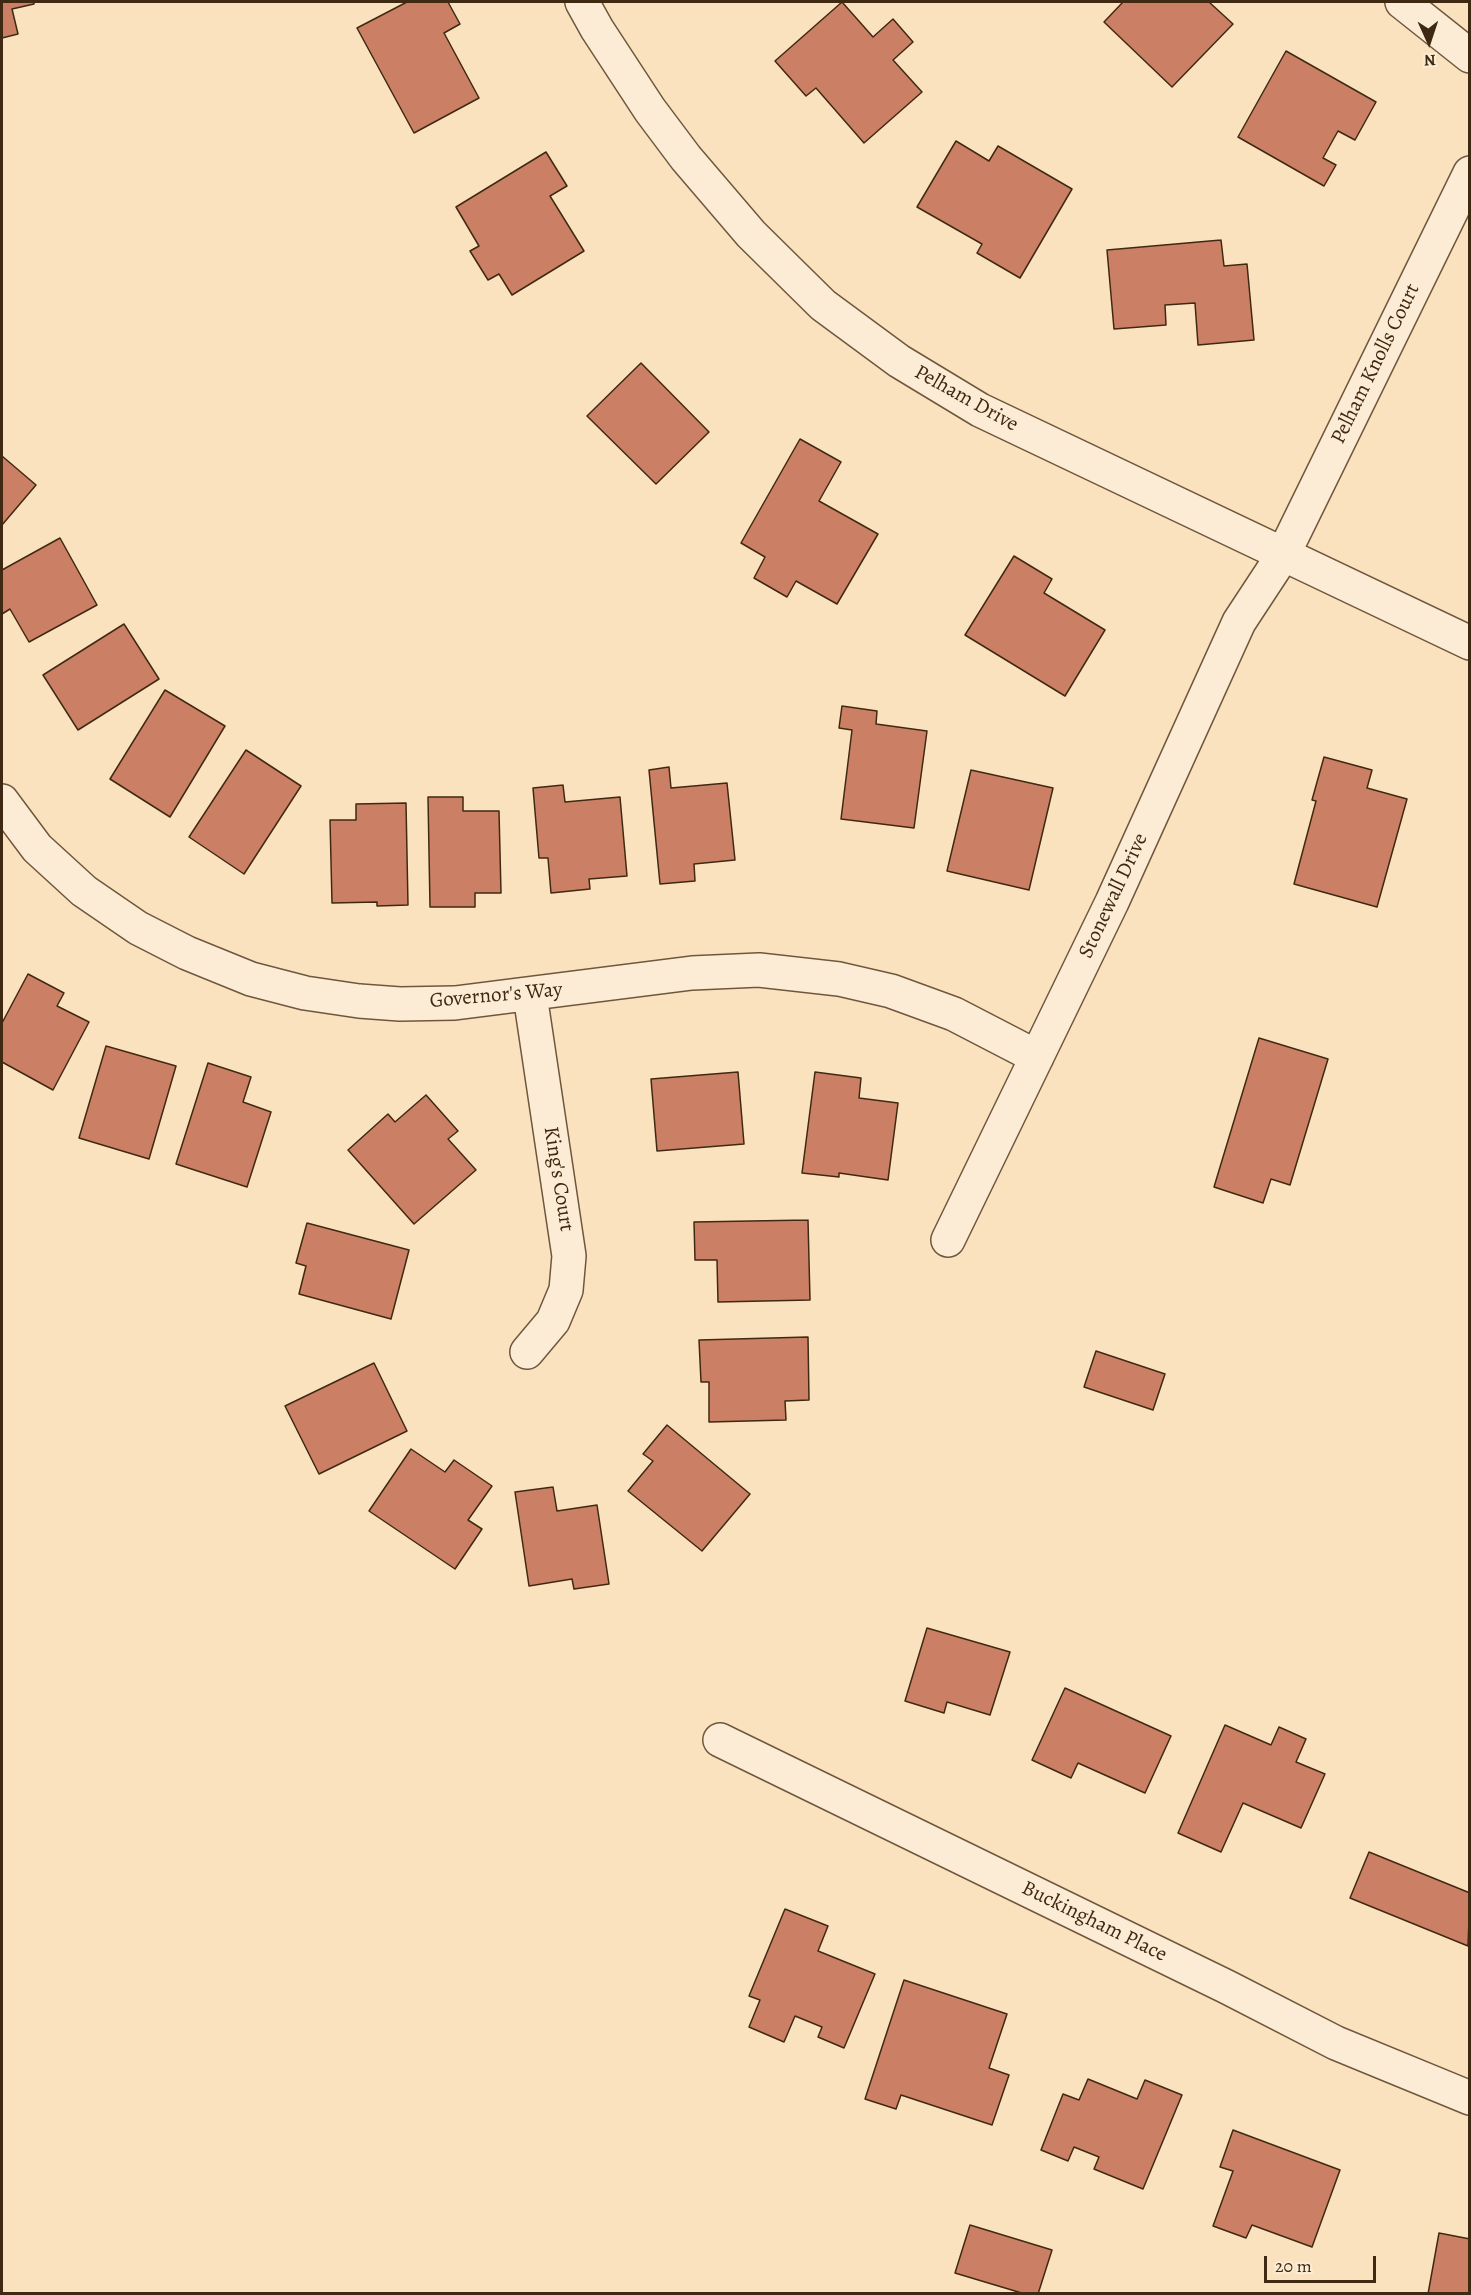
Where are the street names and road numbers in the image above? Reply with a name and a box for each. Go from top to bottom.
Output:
street label: Pelham Knolls Court [1326,280,1426,448]
street label: Pelham Drive [910,360,1022,438]
street label: Stonewall Drive [1074,829,1154,963]
street label: Governor's Way [429,978,563,1014]
street label: King's Court [537,1125,579,1233]
street label: Buckingham Place [1017,1876,1171,1968]

